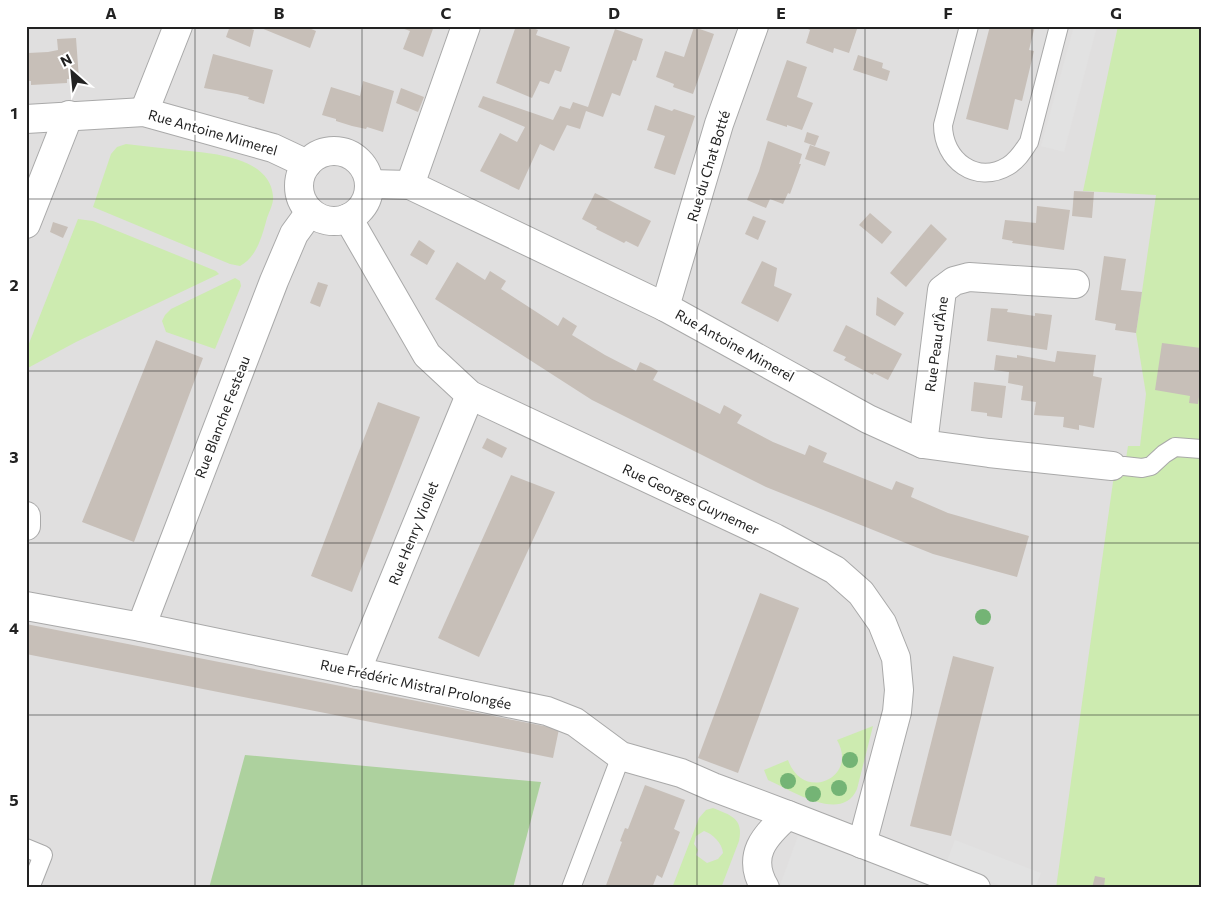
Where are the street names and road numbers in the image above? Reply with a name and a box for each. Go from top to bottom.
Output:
street label: Rue Antoine Mimerel [147,105,279,159]
street label: Rue du Chat Botté [683,108,733,224]
street label: Rue Peau d'Âne [921,295,951,393]
street label: Rue Antoine Mimerel [673,305,797,385]
street label: Rue Blanche Festeau [191,353,253,481]
street label: Rue Georges Guynemer [620,460,762,538]
street label: Rue Henry Viollet [384,478,442,587]
street label: Rue Frédéric Mistral Prolongée [319,655,513,713]

